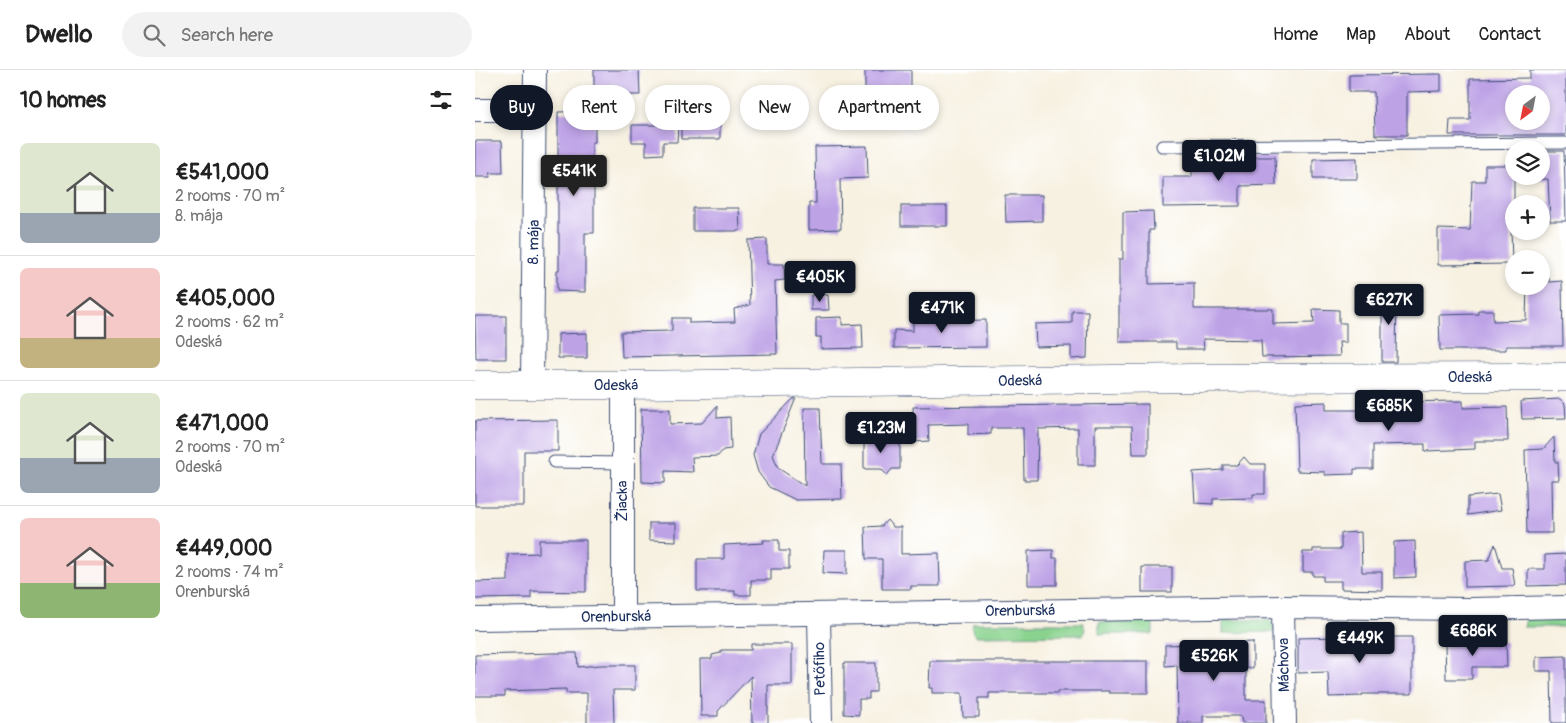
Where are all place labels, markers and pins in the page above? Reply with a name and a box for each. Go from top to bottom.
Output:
pin: €1.02M [1178,140,1260,182]
pin: €541K [539,154,609,197]
pin: €405K [785,260,855,303]
pin: €627K [1354,284,1424,326]
pin: €471K [907,292,977,334]
pin: €685K [1354,390,1424,432]
pin: €1.23M [840,412,922,454]
pin: €686K [1438,614,1508,657]
pin: €449K [1325,622,1395,664]
pin: €526K [1179,640,1249,682]

